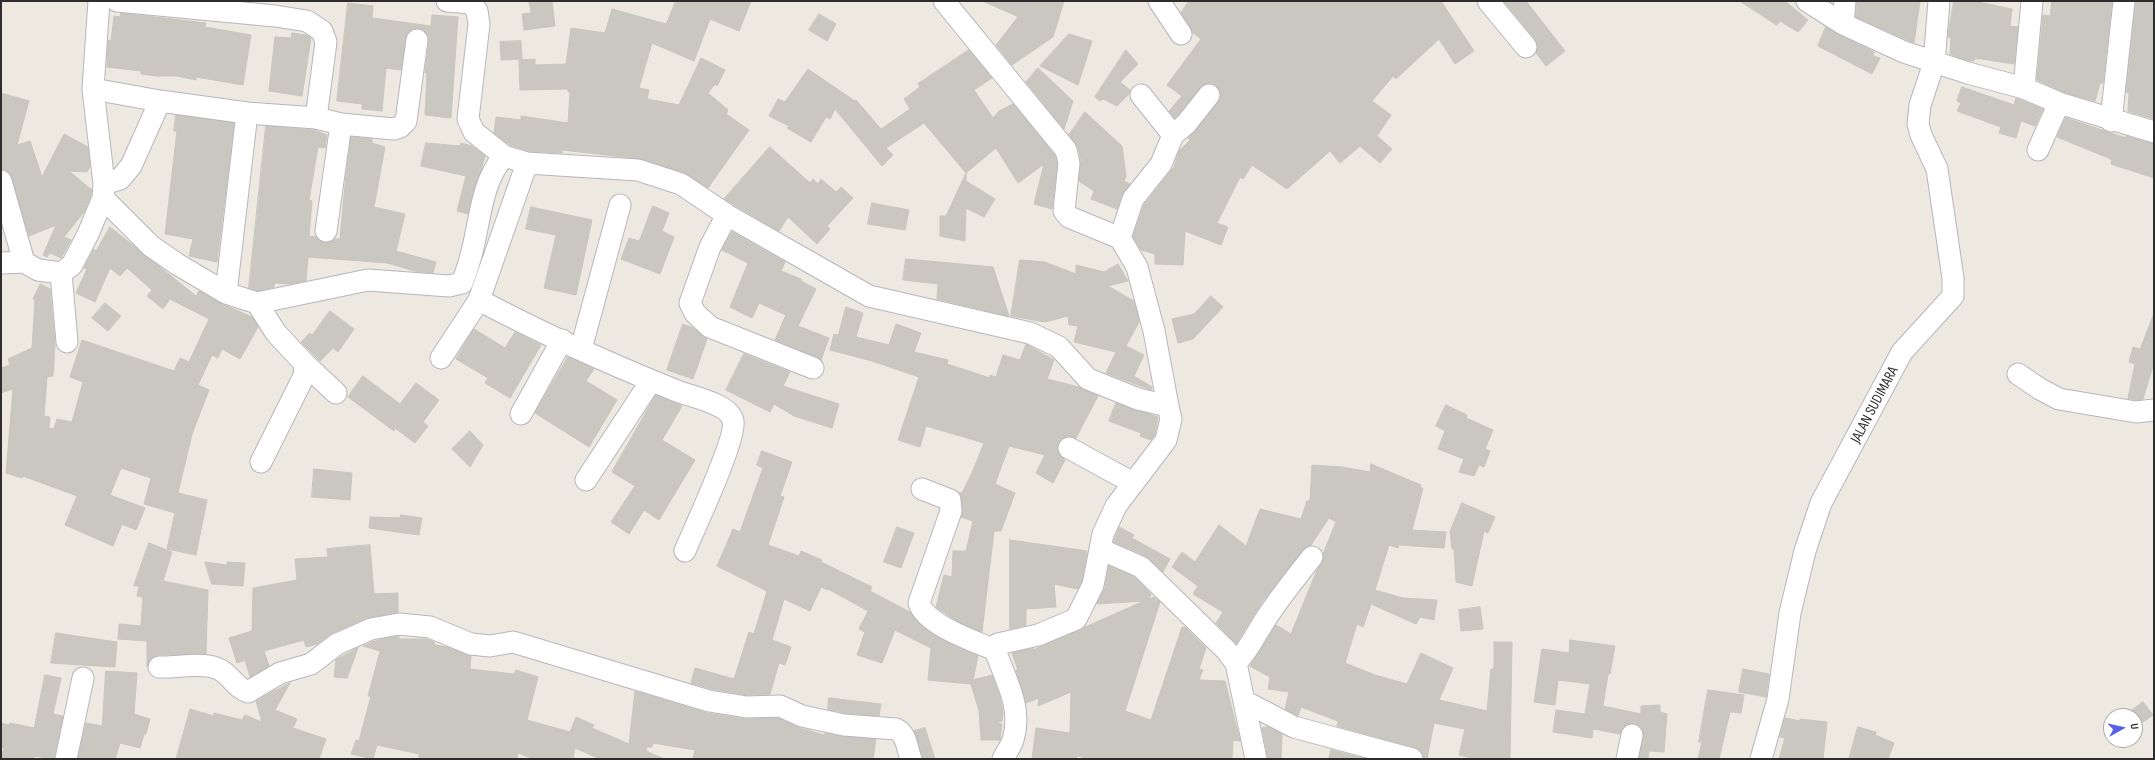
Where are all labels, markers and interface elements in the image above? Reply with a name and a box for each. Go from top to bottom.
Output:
street label: JALAN SUDIMARA [1847,363,1903,447]
north arrow [2103,708,2143,748]
text: U [2128,723,2141,730]

